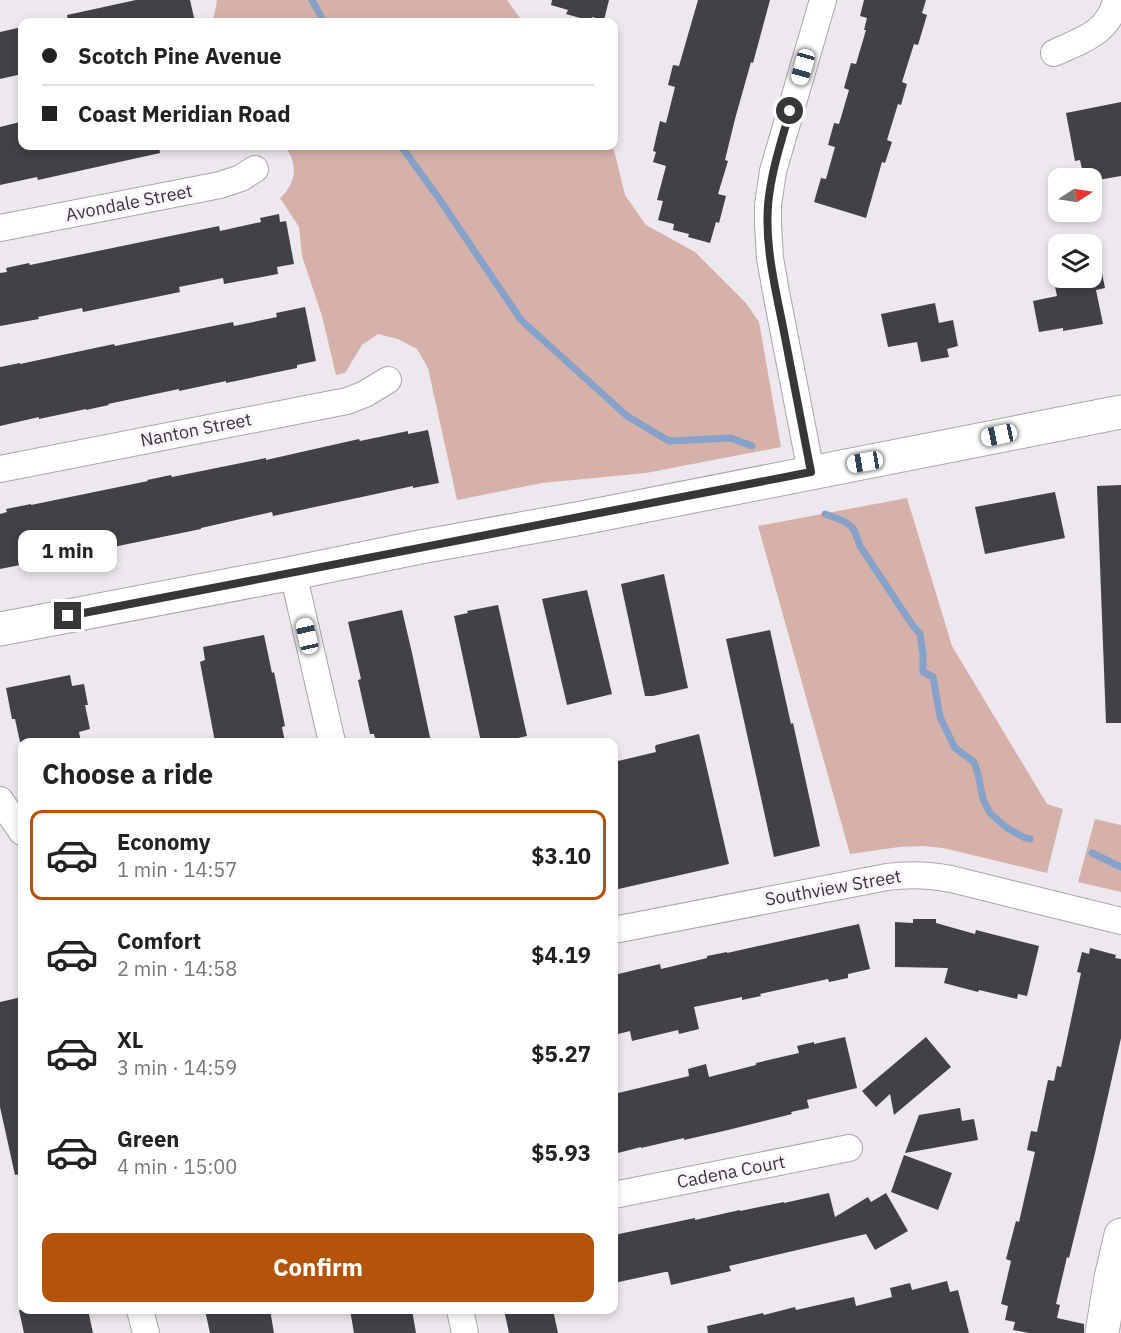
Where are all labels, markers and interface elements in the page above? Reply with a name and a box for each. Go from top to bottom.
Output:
text: Scotch Pine Avenue [78,41,282,70]
car [789,47,817,87]
route start [776,97,803,124]
text: Coast Meridian Road [78,99,291,128]
north arrow [1048,168,1102,222]
map controls [1048,168,1102,288]
street label: Avondale Street [64,179,194,226]
button: layers [1048,234,1102,288]
street label: Nanton Street [138,407,253,452]
car [980,422,1018,448]
car [846,450,884,474]
callout: 1 min [19,529,118,571]
text: 1 min [41,537,94,564]
route end [54,602,81,629]
car [294,616,320,656]
text: Choose a ride [42,756,213,791]
text: Economy [117,827,211,856]
icon: car [45,828,99,882]
text: $3.10 [531,841,591,870]
text: 1 min · 14:57 [117,856,237,883]
street label: Southview Street [763,864,903,911]
text: Comfort [117,926,201,955]
icon: car [45,927,99,981]
text: $4.19 [531,940,591,969]
text: 2 min · 14:58 [117,955,237,982]
text: XL [117,1025,143,1054]
icon: car [45,1026,99,1080]
text: $5.27 [531,1039,591,1068]
text: 3 min · 14:59 [117,1054,237,1081]
text: Green [117,1124,179,1153]
icon: car [45,1125,99,1179]
text: $5.93 [531,1138,591,1167]
street label: Cadena Court [675,1150,787,1193]
text: 4 min · 15:00 [117,1153,237,1180]
button: Confirm [42,1233,594,1302]

